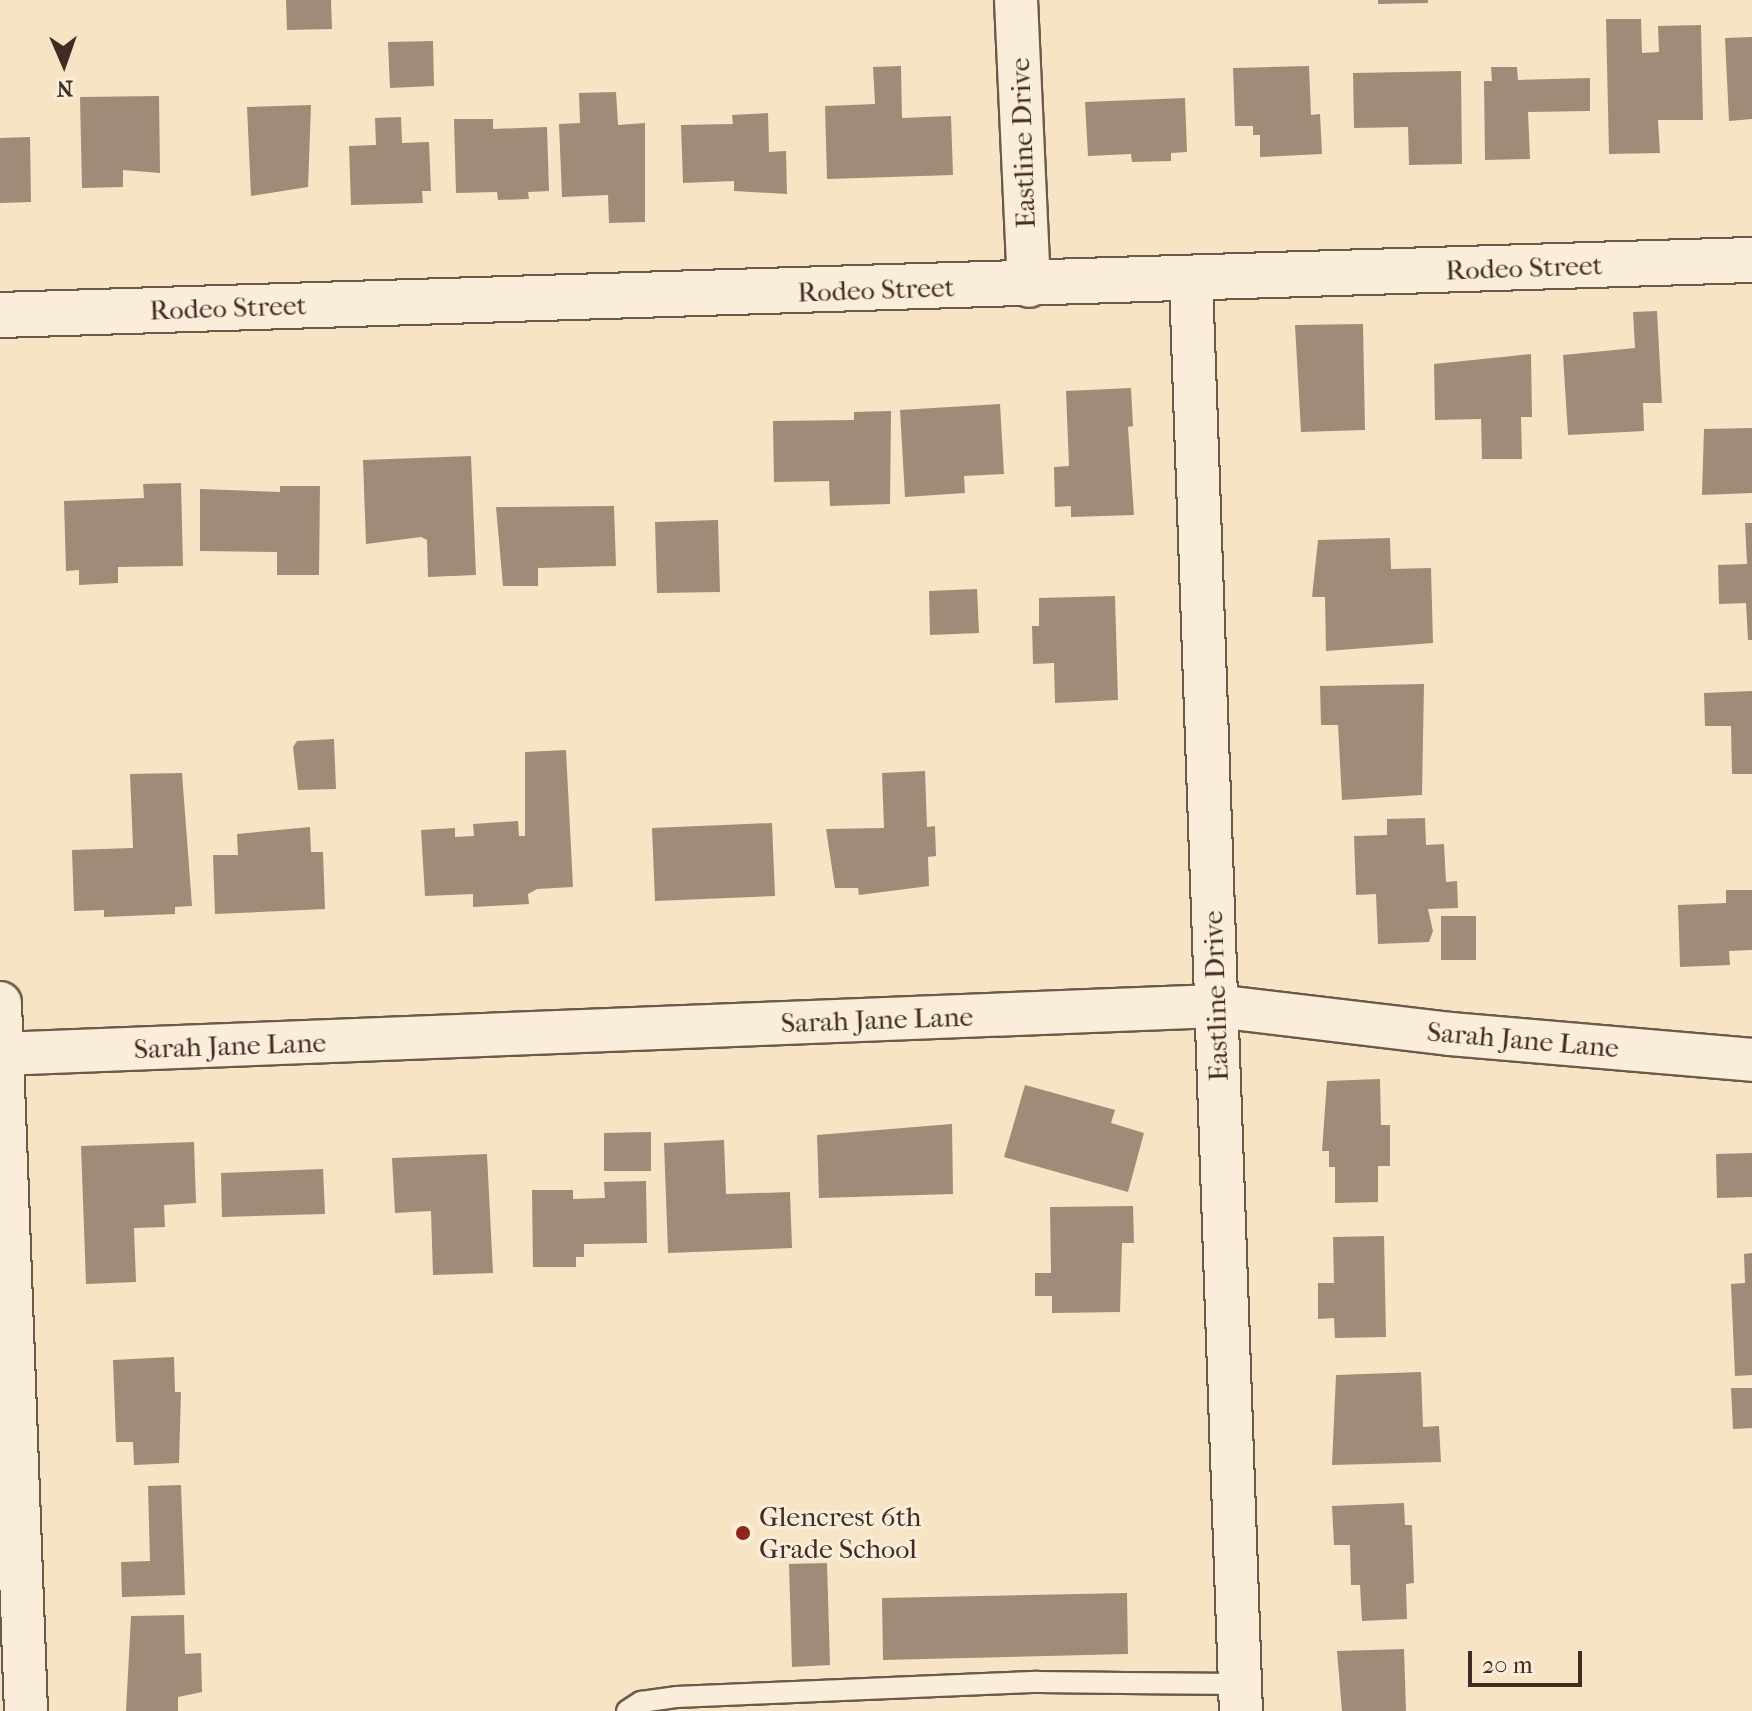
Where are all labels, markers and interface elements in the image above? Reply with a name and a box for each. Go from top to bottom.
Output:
north arrow [24,24,104,104]
street label: Eastline Drive [1003,57,1043,229]
text: N [56,75,74,101]
street label: Rodeo Street [1445,248,1603,288]
street label: Rodeo Street [797,270,955,310]
street label: Rodeo Street [149,288,307,328]
street label: Eastline Drive [1196,910,1236,1082]
street label: Sarah Jane Lane [780,1000,974,1040]
street label: Sarah Jane Lane [1426,1015,1620,1065]
street label: Sarah Jane Lane [133,1026,327,1066]
place label: Glencrest 6th Grade School [759,1500,921,1566]
marker: Glencrest 6th Grade School [734,1524,752,1542]
scale bar [1472,1635,1586,1685]
text: 20 m [1482,1651,1533,1679]

